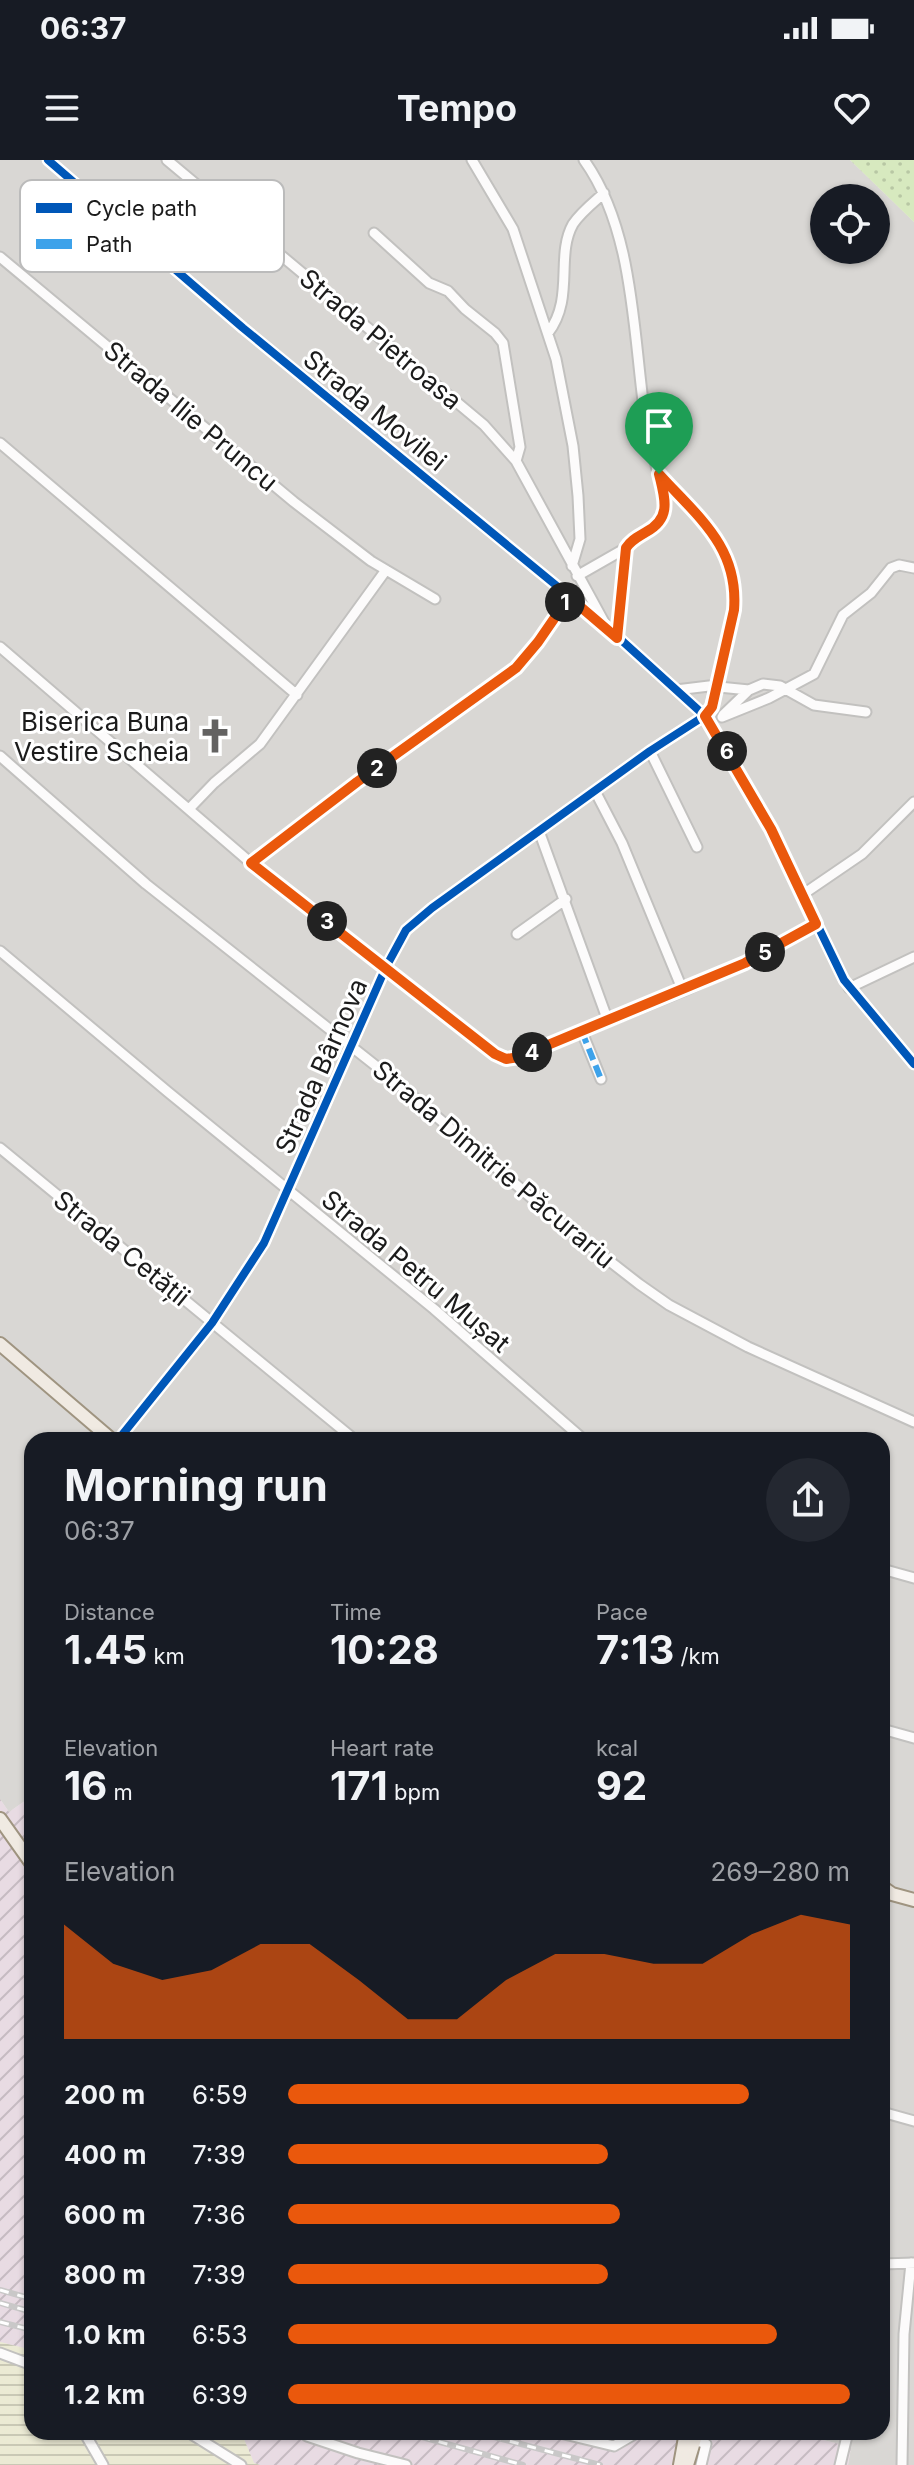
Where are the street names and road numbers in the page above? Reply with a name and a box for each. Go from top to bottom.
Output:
street label: Strada Pietroasa [294,262,468,416]
street label: Strada Ilie Pruncu [98,334,284,498]
street label: Strada Movilei [297,343,453,477]
street label: Strada Bârnova [268,973,374,1159]
street label: Strada Dimitrie Păcurariu [367,1054,621,1274]
street label: Strada Petru Mușat [316,1183,516,1359]
street label: Strada Cetății [47,1184,196,1313]

